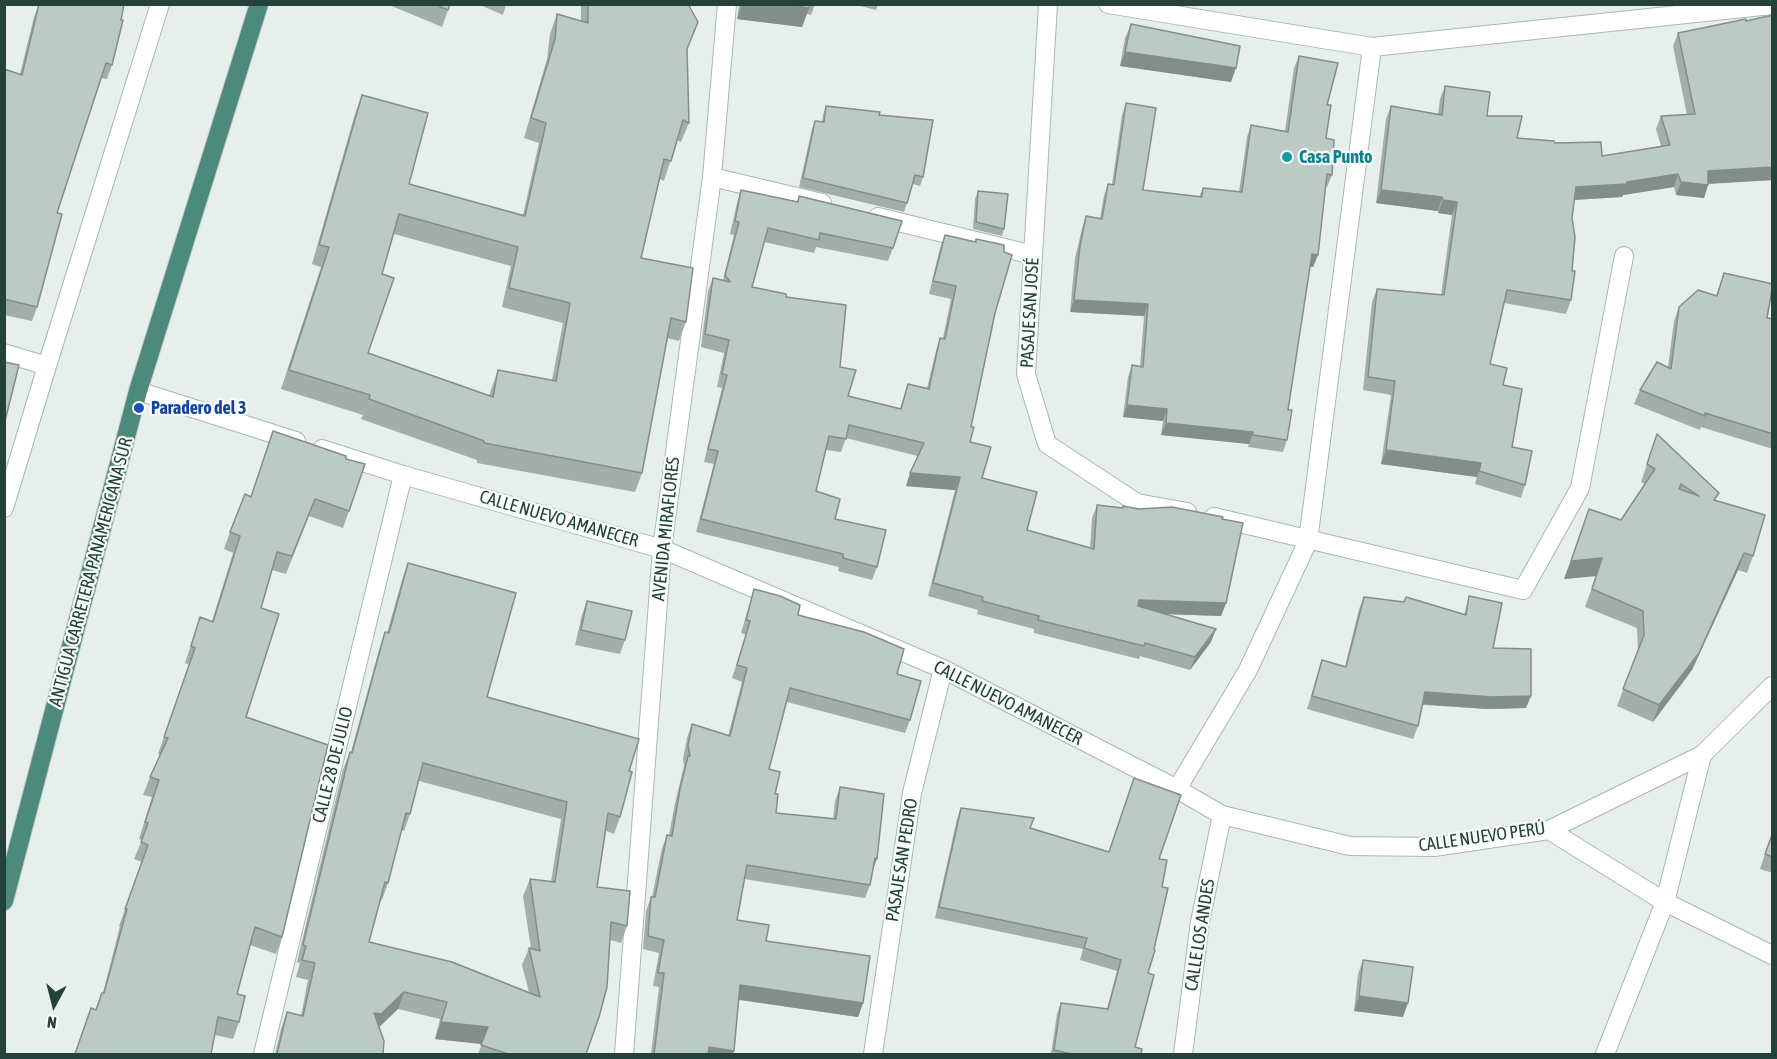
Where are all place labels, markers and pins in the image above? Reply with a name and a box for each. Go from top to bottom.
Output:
place label: Casa Punto [1299,146,1372,168]
marker: Casa Punto [1280,150,1294,164]
place label: Paradero del 3 [151,397,246,419]
marker: Paradero del 3 [132,401,146,415]

